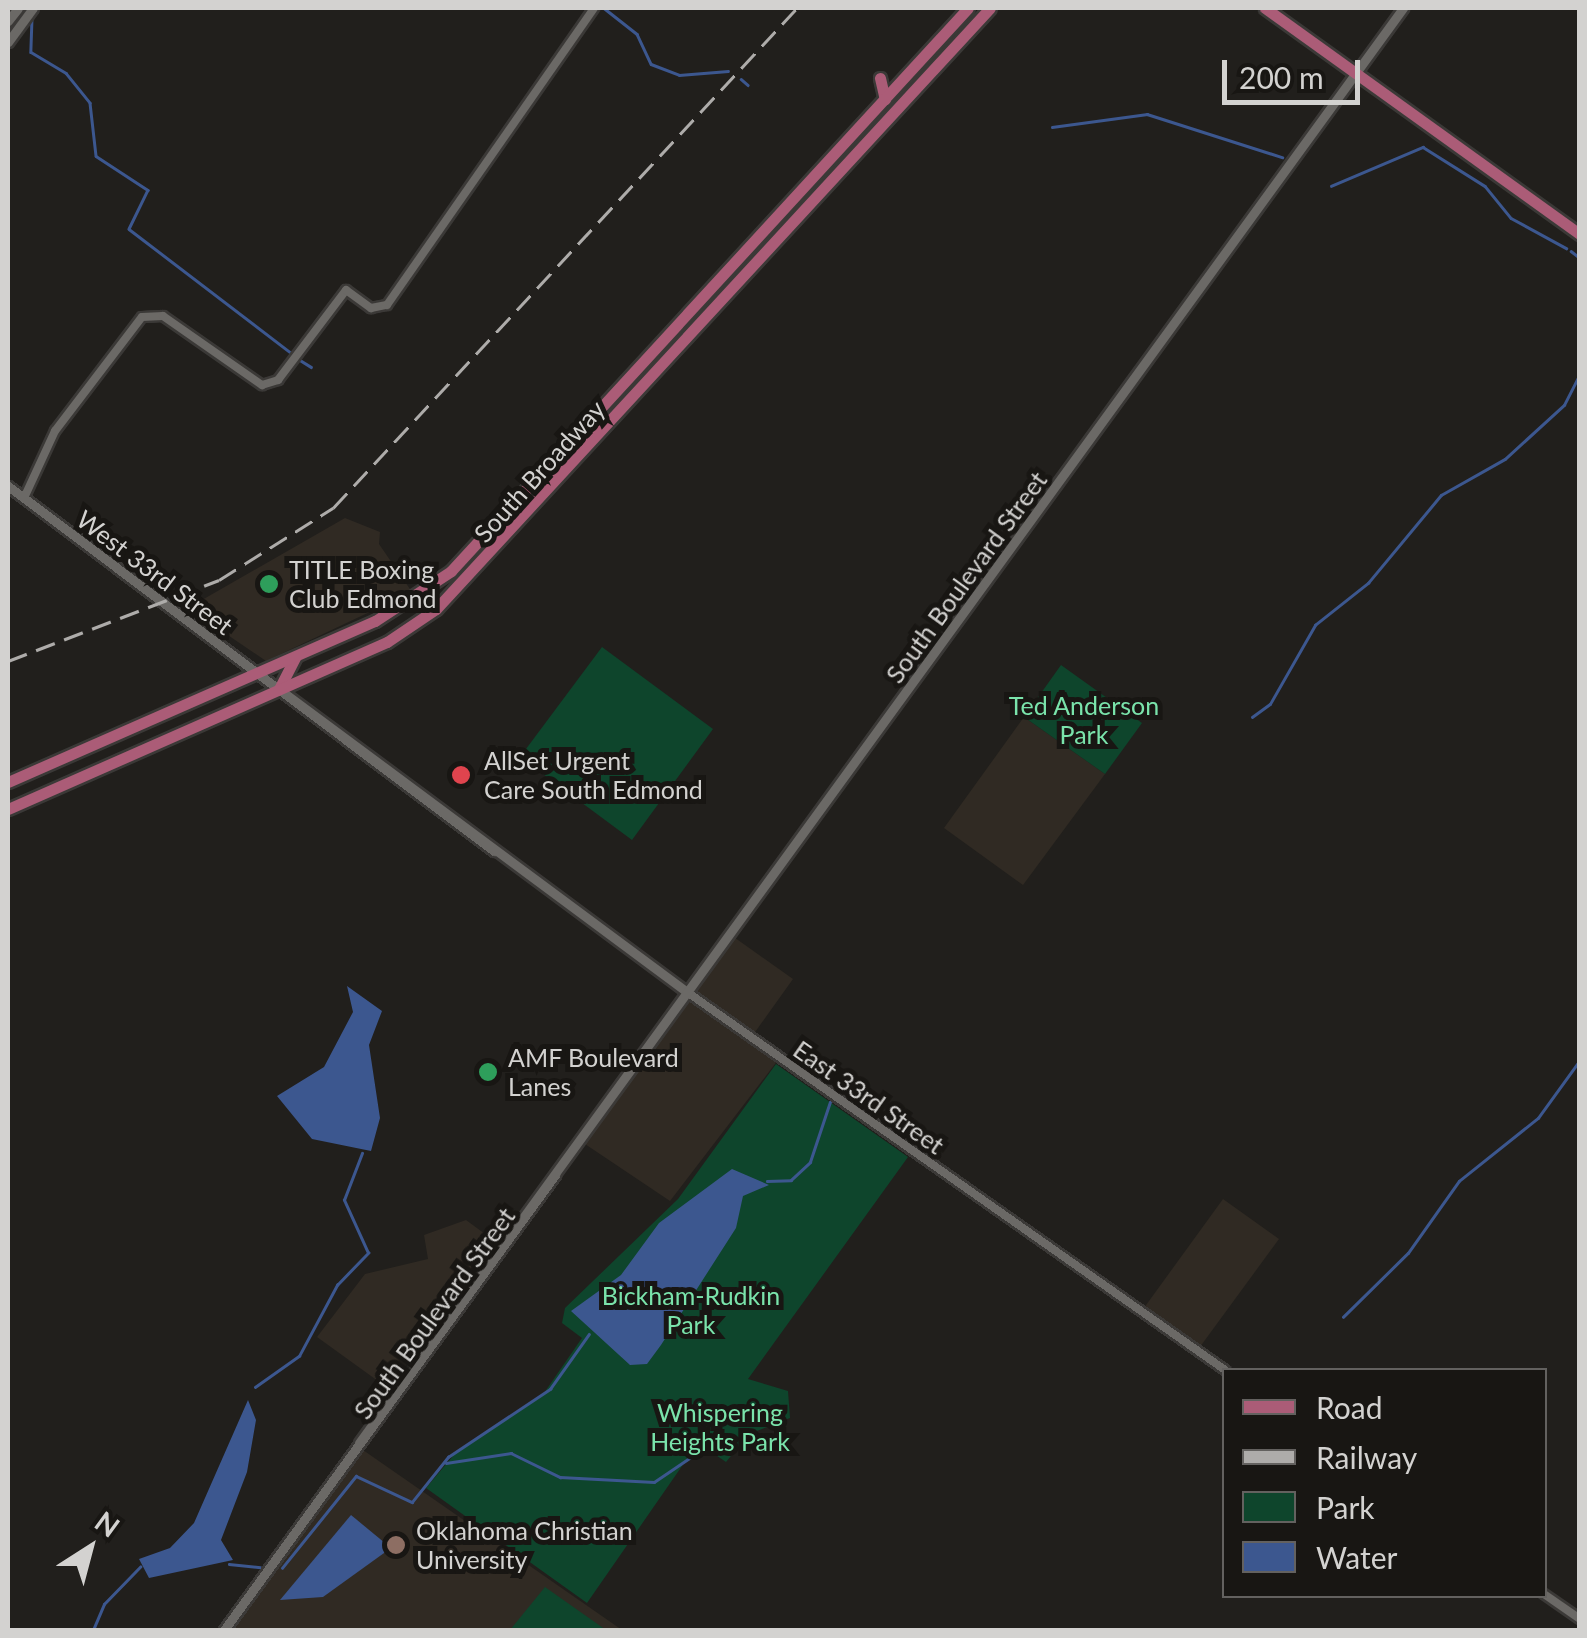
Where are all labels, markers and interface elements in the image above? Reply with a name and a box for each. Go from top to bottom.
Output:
scale bar [1227,40,1364,102]
text: 200 m [1239,59,1324,95]
street label: South Broadway [467,394,611,548]
street label: South Boulevard Street [879,466,1053,688]
street label: West 33rd Street [71,504,239,640]
place label: TITLE Boxing Club Edmond [289,555,437,614]
marker: TITLE Boxing Club Edmond [258,573,280,595]
park label: Ted Anderson Park [1008,691,1160,750]
place label: AllSet Urgent Care South Edmond [484,746,703,805]
marker: AllSet Urgent Care South Edmond [448,762,474,788]
street label: East 33rd Street [788,1034,950,1160]
place label: AMF Boulevard Lanes [508,1043,679,1102]
marker: AMF Boulevard Lanes [477,1061,499,1083]
street label: South Boulevard Street [347,1202,521,1424]
park label: Bickham-Rudkin Park [602,1281,780,1340]
legend [1222,1368,1547,1598]
text: Road [1316,1389,1383,1425]
park label: Whispering Heights Park [650,1398,790,1457]
text: Railway [1316,1439,1417,1475]
text: Park [1316,1489,1375,1525]
north arrow [40,1498,140,1598]
text: N [89,1504,126,1544]
place label: Oklahoma Christian University [416,1516,633,1575]
marker: Oklahoma Christian University [385,1534,407,1556]
text: Water [1316,1539,1398,1575]

